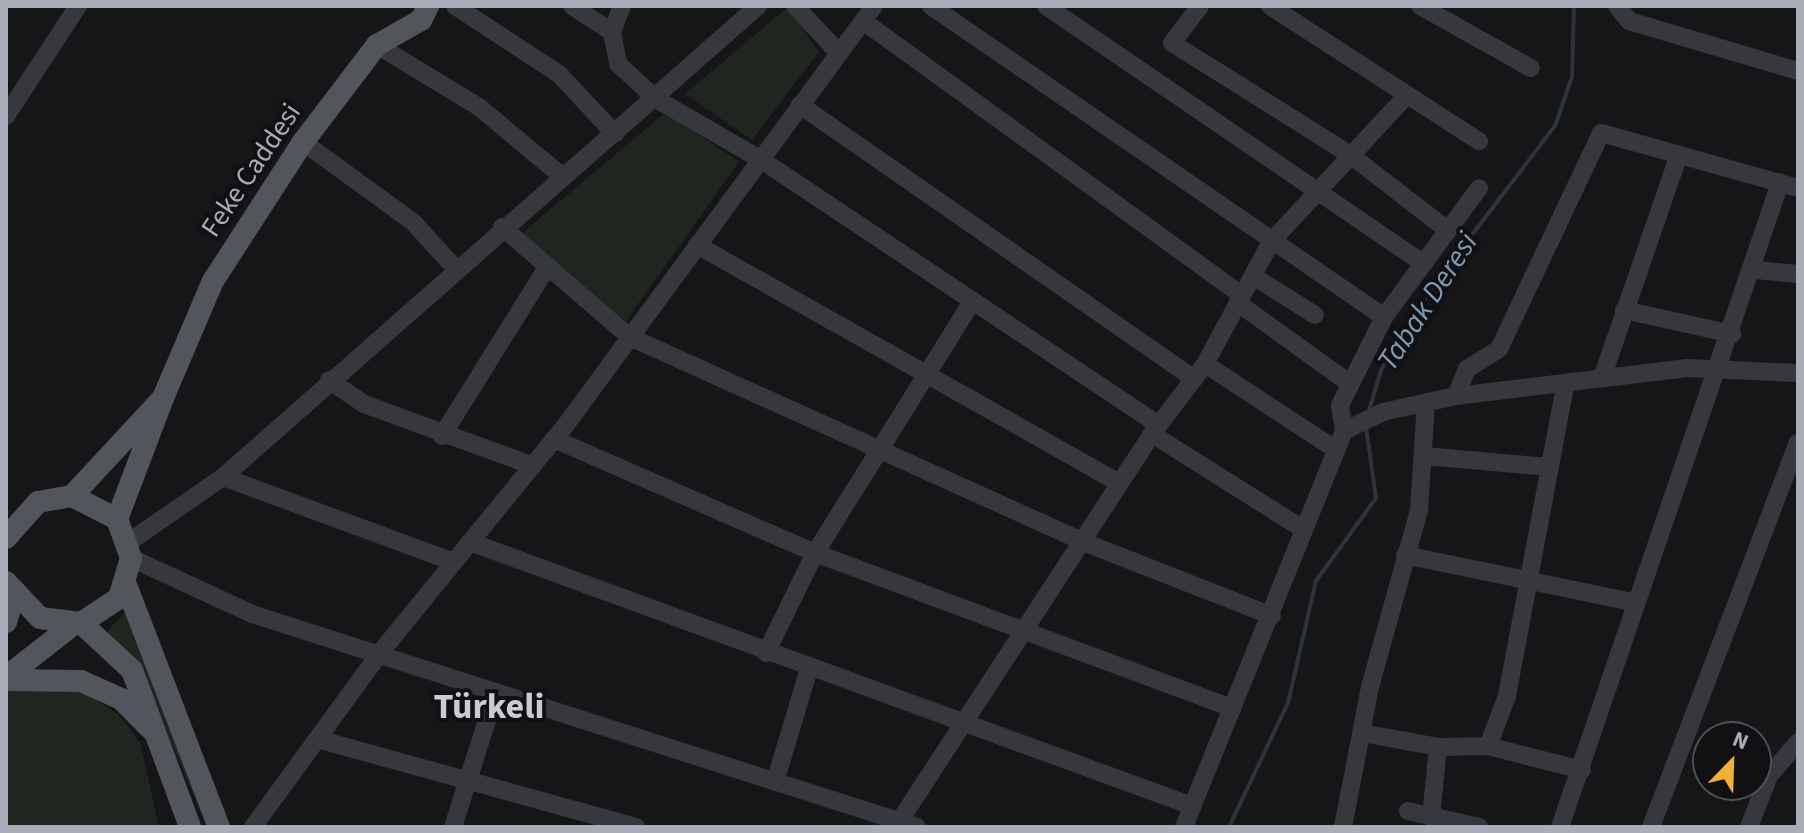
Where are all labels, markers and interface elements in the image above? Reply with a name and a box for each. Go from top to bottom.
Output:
street label: Feke Caddesi [194,97,308,243]
water label: Tabak Deresi [1370,226,1486,378]
district label: Türkeli [434,685,544,729]
north arrow [1692,721,1772,801]
text: N [1728,723,1754,758]

